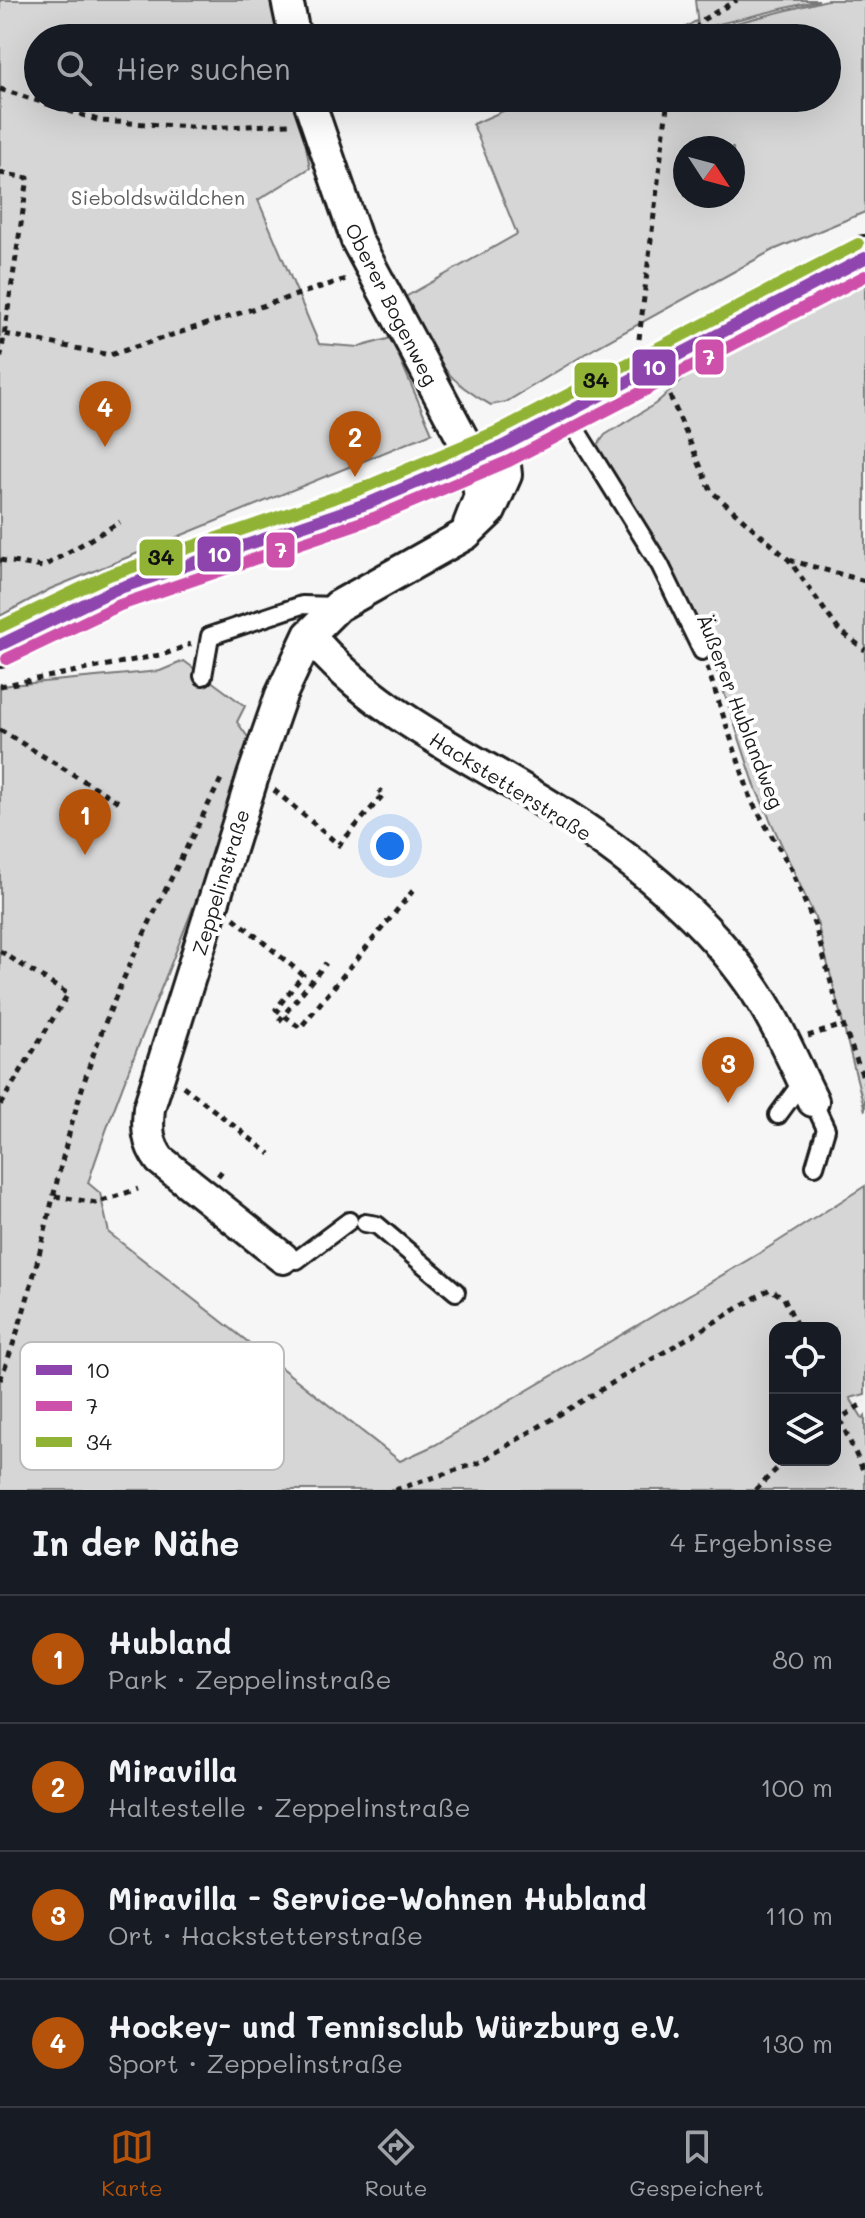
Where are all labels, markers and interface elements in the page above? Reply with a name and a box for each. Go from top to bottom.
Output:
search box [24,24,841,112]
icon: search [52,46,96,90]
text: Hier suchen [116,48,291,88]
north arrow [673,136,745,208]
park label: Sieboldswäldchen [71,184,245,210]
street label: Oberer Bogenweg [340,218,444,390]
line badge: 7 [694,338,725,376]
text: 7 [703,342,715,371]
line badge: 10 [631,348,677,387]
text: 10 [642,352,666,381]
line badge: 34 [573,361,619,399]
text: 34 [582,365,610,394]
pin: 4 [79,381,131,447]
pin: 2 [329,411,381,477]
line badge: 7 [265,531,296,569]
line badge: 10 [196,535,242,573]
text: 7 [275,535,287,564]
line badge: 34 [138,538,184,577]
text: 10 [207,539,231,568]
text: 34 [147,542,175,571]
street label: Äußerer Hublandweg [692,610,790,812]
street label: Hackstetterstraße [425,726,597,846]
pin: 1 [59,789,111,855]
street label: Zeppelinstraße [185,806,255,958]
your location [370,826,410,866]
pin: 3 [702,1037,754,1103]
map controls [769,1322,841,1466]
button: locate [769,1322,841,1394]
legend [20,1342,284,1470]
text: 10 [86,1355,109,1384]
text: 7 [86,1391,98,1420]
button: layers [769,1394,841,1466]
text: 34 [86,1427,112,1456]
text: In der Nähe [32,1520,240,1565]
text: 4 Ergebnisse [670,1525,833,1559]
text: Hubland [108,1622,231,1662]
text: 1 [52,1642,64,1676]
text: 80 m [772,1642,833,1676]
text: Park · Zeppelinstraße [108,1662,391,1696]
text: Miravilla [108,1750,237,1790]
text: 2 [51,1770,65,1804]
text: 100 m [760,1770,833,1804]
text: Haltestelle · Zeppelinstraße [108,1790,471,1824]
text: Miravilla - Service-Wohnen Hubland [108,1878,646,1918]
text: 3 [50,1898,66,1932]
text: 110 m [765,1898,833,1932]
text: Ort · Hackstetterstraße [108,1918,423,1952]
text: Hockey- und Tennisclub Würzburg e.V. [108,2006,681,2046]
text: 4 [50,2026,66,2060]
text: 130 m [761,2026,833,2060]
text: Sport · Zeppelinstraße [108,2046,403,2080]
tab: Karte [101,2125,163,2202]
tab: Route [365,2125,427,2202]
tab: Gespeichert [630,2125,764,2202]

